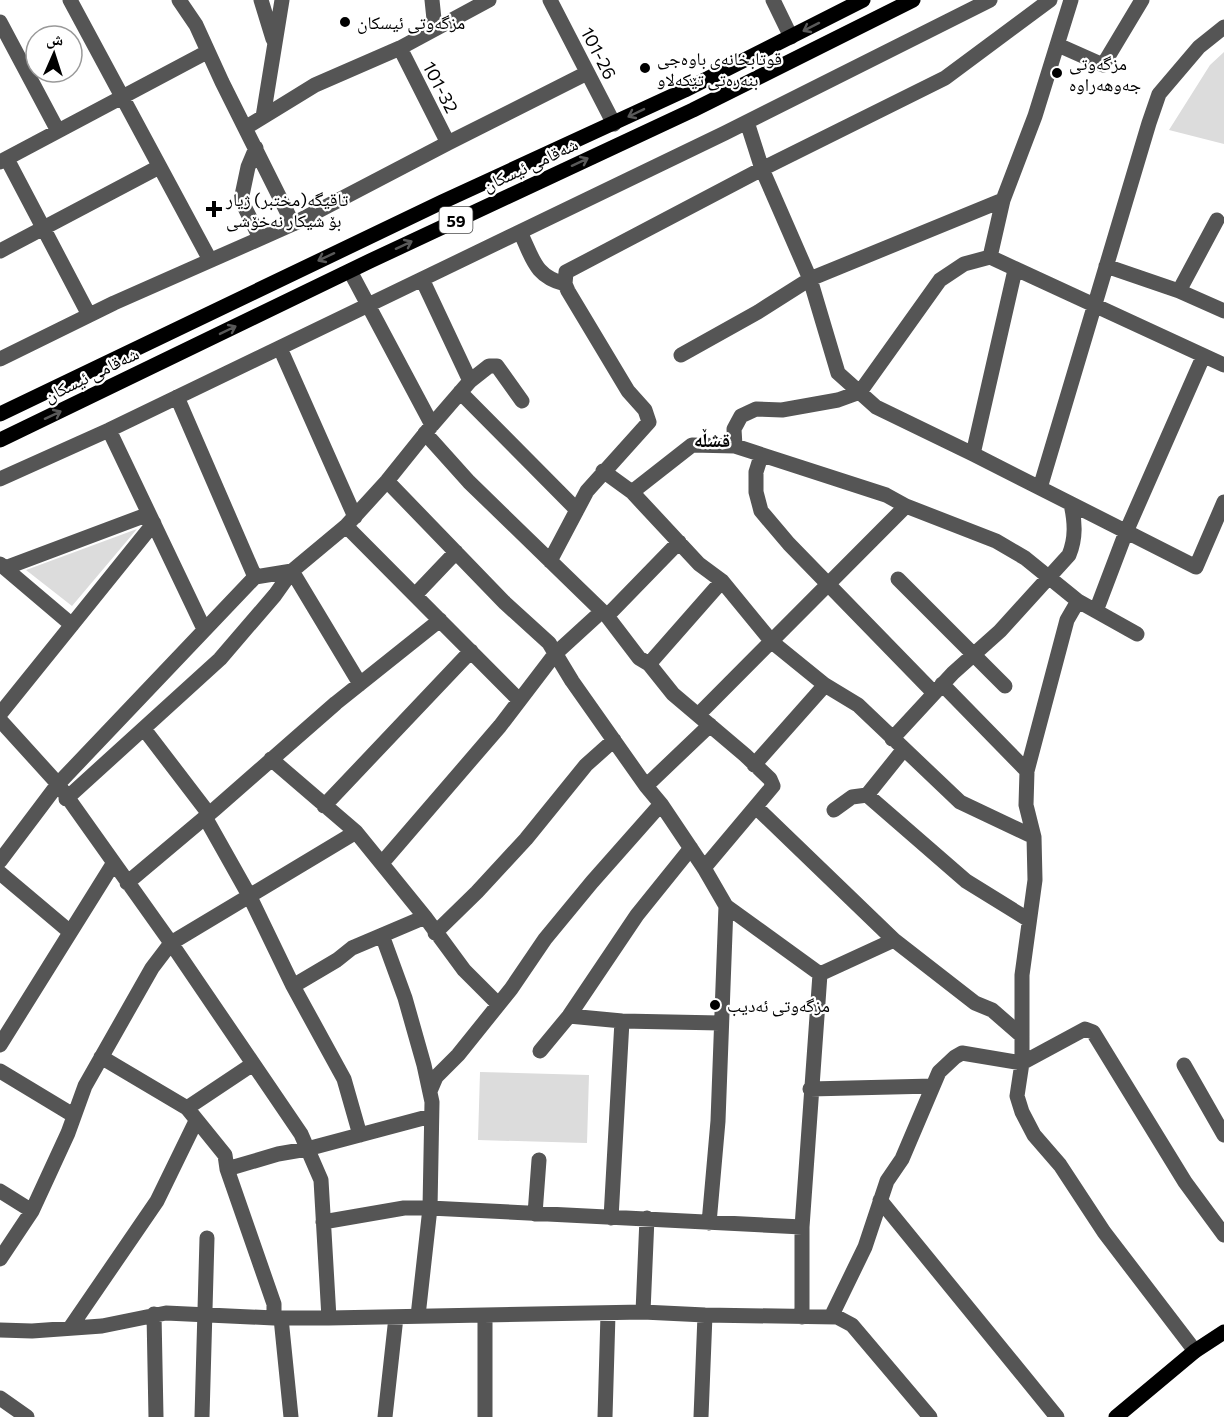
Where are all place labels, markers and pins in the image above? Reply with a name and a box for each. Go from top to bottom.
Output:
place label: مزگەوتی ئیسکان [357,11,465,34]
marker: مزگەوتی ئیسکان [338,15,352,29]
place label: قوتابخانه‌ی باوه‌جی بنه‌ره‌تی تێكه‌لاو [657,47,782,91]
place label: مزگه‌وتی جه‌وهه‌راوه [1069,52,1141,95]
marker: قوتابخانه‌ی باوه‌جی بنه‌ره‌تی تێكه‌لاو [638,61,652,75]
marker: مزگه‌وتی جه‌وهه‌راوه [1050,66,1064,80]
place label: تاقیگە(مختبر) ژیار بۆ شیکار نەخۆشی [225,188,348,232]
marker: تاقیگە(مختبر) ژیار بۆ شیکار نەخۆشی [207,202,221,216]
place label: مزگەوتی ئەدیب [727,994,830,1017]
marker: مزگەوتی ئەدیب [708,998,722,1012]

